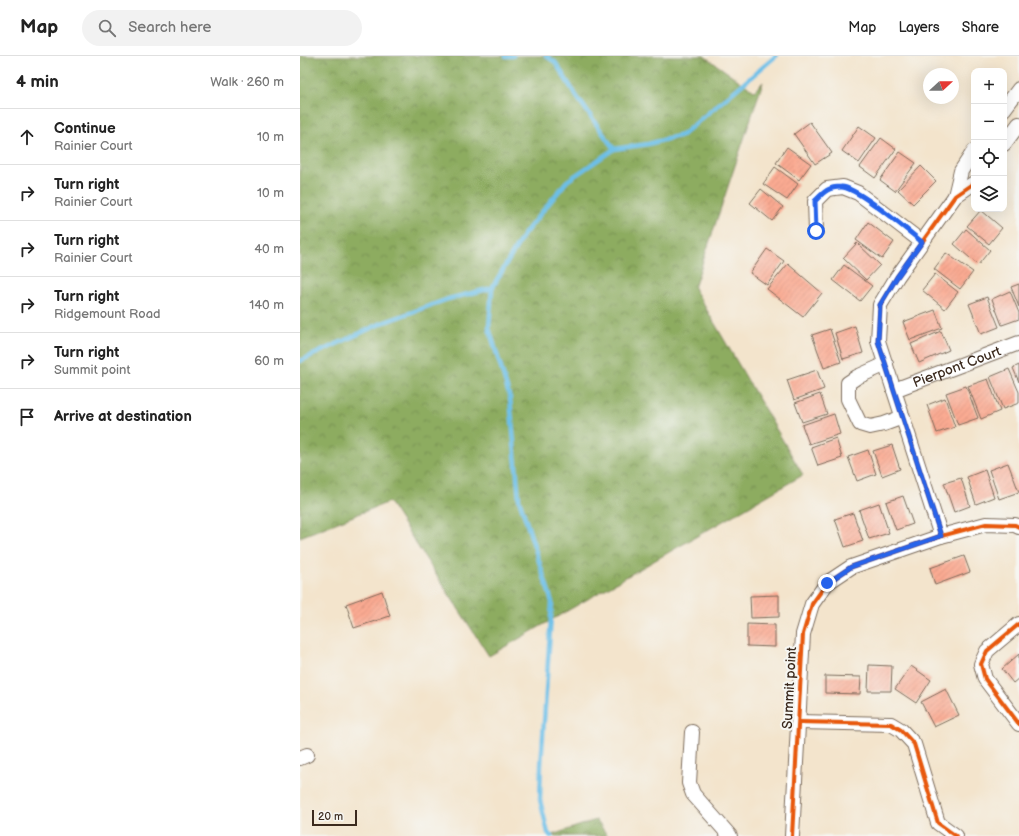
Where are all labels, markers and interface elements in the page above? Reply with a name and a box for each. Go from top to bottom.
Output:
search box [82,10,362,46]
text: Map [20,16,58,39]
icon: search [96,17,118,39]
text: Search here [128,18,211,37]
text: Map [848,19,876,36]
text: Layers [898,19,940,36]
text: Share [962,19,999,36]
north arrow [923,68,959,104]
map controls [971,68,1007,212]
button: + [971,68,1007,104]
text: 4 min [16,72,59,92]
text: Walk · 260 m [210,74,284,90]
button: − [971,104,1007,140]
text: Continue [54,119,116,138]
icon: ahead [16,126,38,148]
text: 10 m [257,129,284,145]
text: Rainier Court [54,138,133,154]
button: locate [971,140,1007,176]
text: Turn right [54,175,119,194]
button: layers [971,176,1007,212]
icon: right [16,182,38,204]
text: 10 m [257,185,284,201]
text: Rainier Court [54,194,133,210]
route start [807,222,825,240]
text: Turn right [54,231,119,250]
icon: right [16,238,38,260]
text: 40 m [254,241,284,257]
text: Rainier Court [54,250,133,266]
text: Turn right [54,287,119,306]
icon: right [16,294,38,316]
text: 140 m [249,297,284,313]
text: Ridgemount Road [54,306,160,322]
street label: Pierpont Court [911,342,1004,391]
text: Turn right [54,343,119,362]
icon: right [16,350,38,372]
text: 60 m [254,353,284,369]
text: Summit point [54,362,130,378]
icon: arrive [16,406,38,428]
text: Arrive at destination [54,407,192,426]
route end [818,574,836,592]
street label: Summit point [779,646,800,730]
scale bar [312,808,357,827]
text: 20 m [318,810,343,823]

